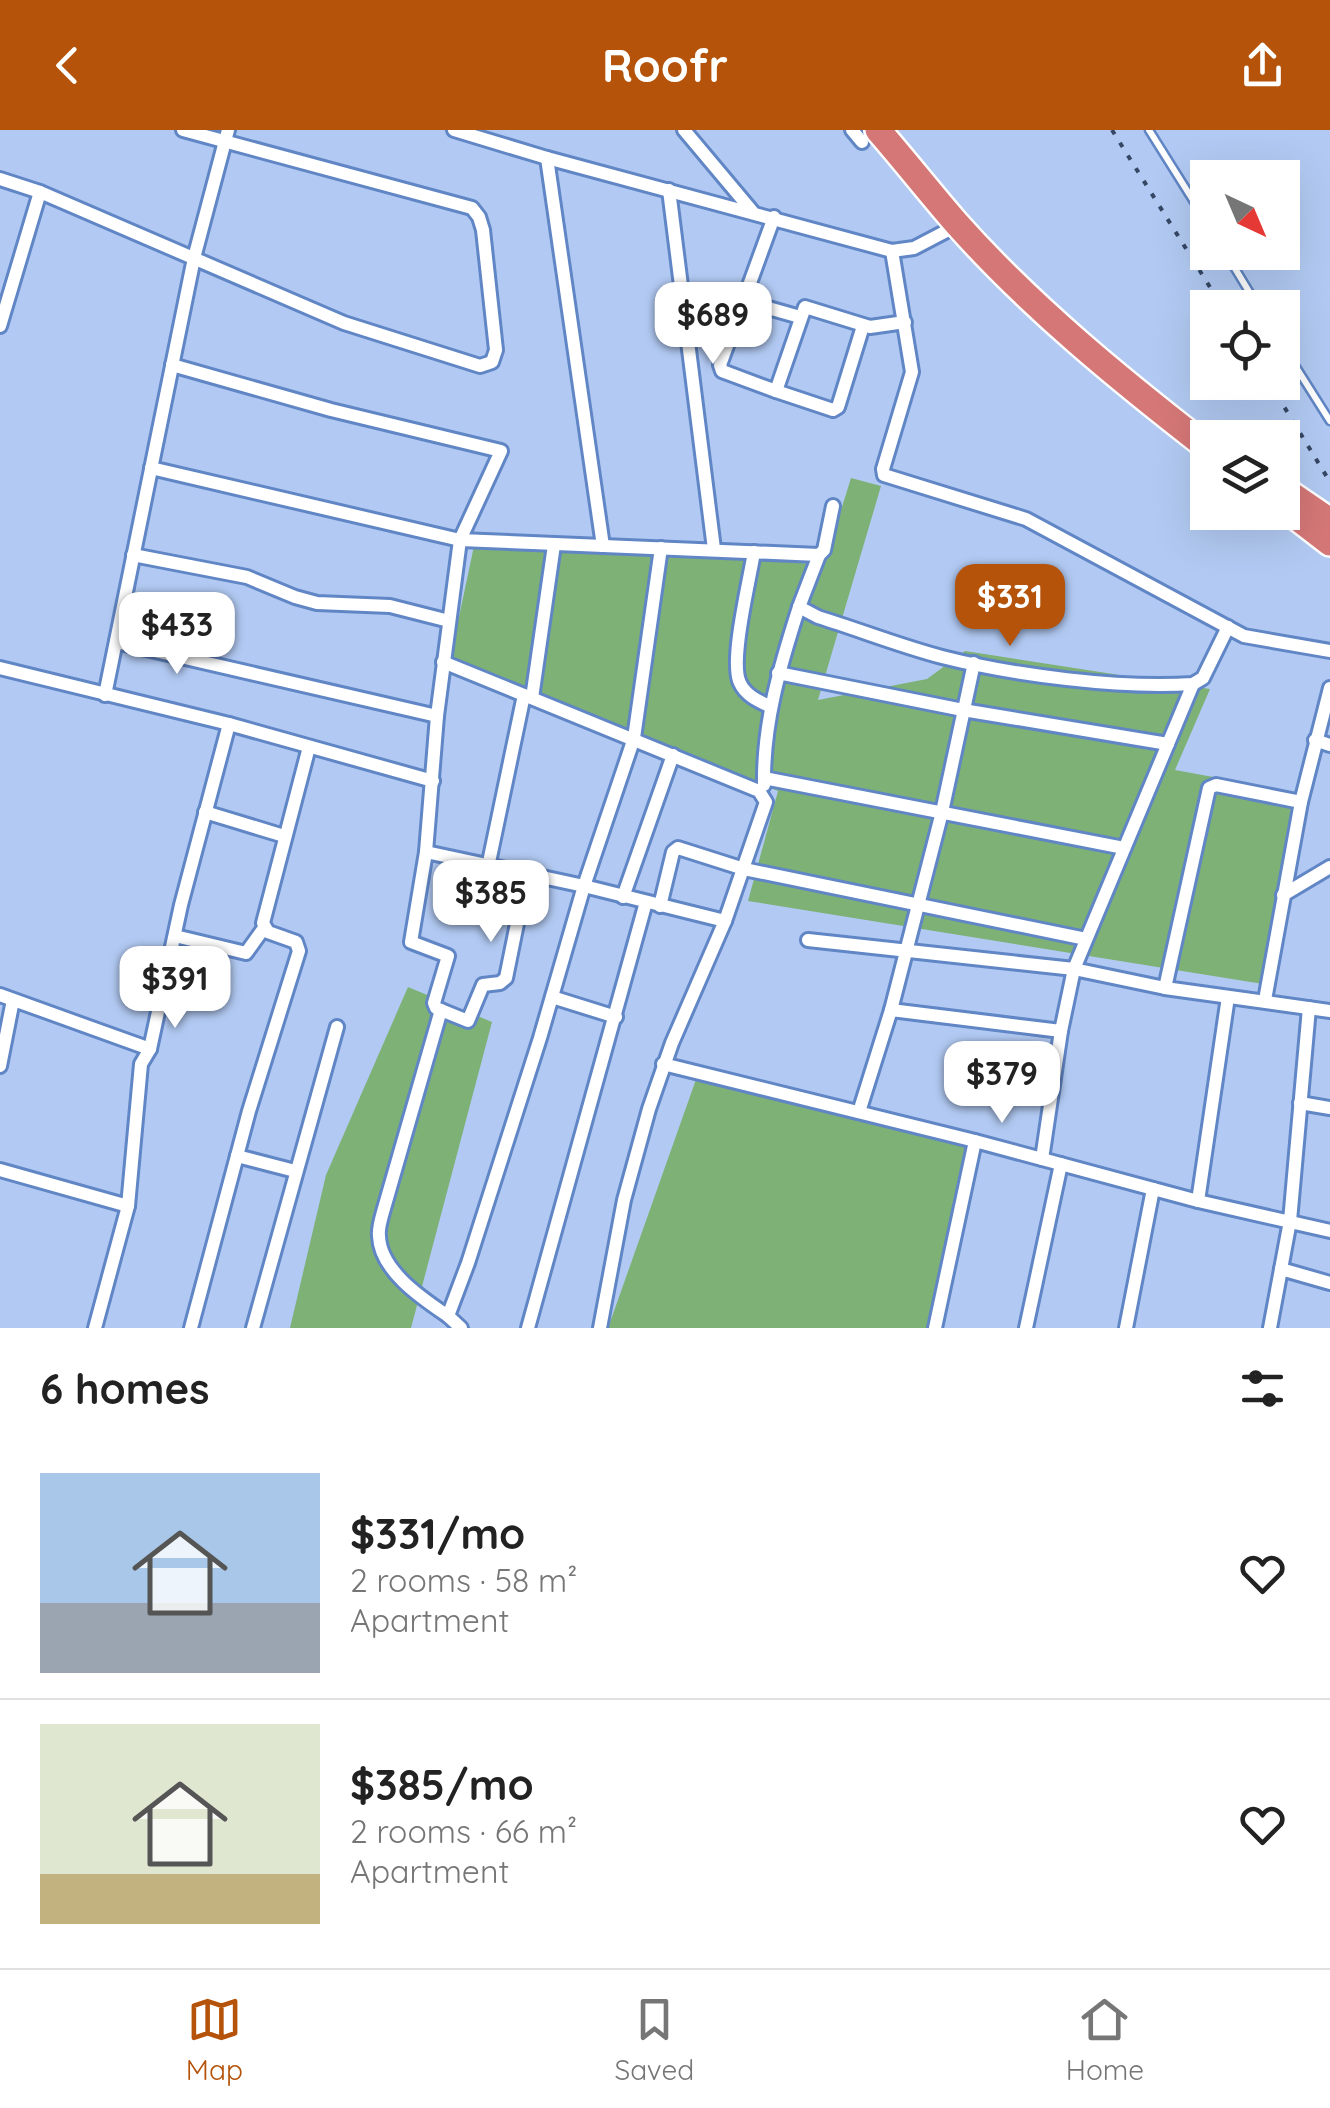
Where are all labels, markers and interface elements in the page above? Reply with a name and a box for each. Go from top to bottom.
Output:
text: Roofr [602,37,728,93]
icon: back [40,38,95,93]
icon: share [1235,38,1290,93]
north arrow [1190,160,1300,270]
map controls [1190,160,1300,530]
pin: $689 [654,282,772,367]
button: locate [1190,290,1300,400]
text: $689 [677,294,749,334]
button: layers [1190,420,1300,530]
pin: $331 [951,564,1069,649]
text: $331 [977,576,1043,616]
pin: $433 [118,592,236,677]
text: $433 [141,604,213,644]
pin: $385 [432,860,550,945]
text: $385 [455,872,527,912]
pin: $391 [116,946,234,1031]
text: $391 [142,958,208,998]
pin: $379 [943,1041,1061,1126]
text: $379 [966,1053,1038,1093]
icon: filters [1235,1361,1290,1416]
text: 6 homes [40,1362,210,1415]
text: $331/mo [350,1507,525,1560]
icon: home [120,1513,240,1633]
icon: heart [1235,1546,1290,1601]
text: 2 rooms · 58 m² [350,1560,577,1600]
text: Apartment [350,1600,509,1640]
text: $385/mo [350,1758,534,1811]
icon: home [120,1764,240,1884]
icon: heart [1235,1797,1290,1852]
text: 2 rooms · 66 m² [350,1811,577,1851]
text: Apartment [350,1851,509,1891]
tab: Map [186,1992,243,2087]
tab: Saved [614,1992,694,2087]
tab: Home [1066,1992,1144,2087]

